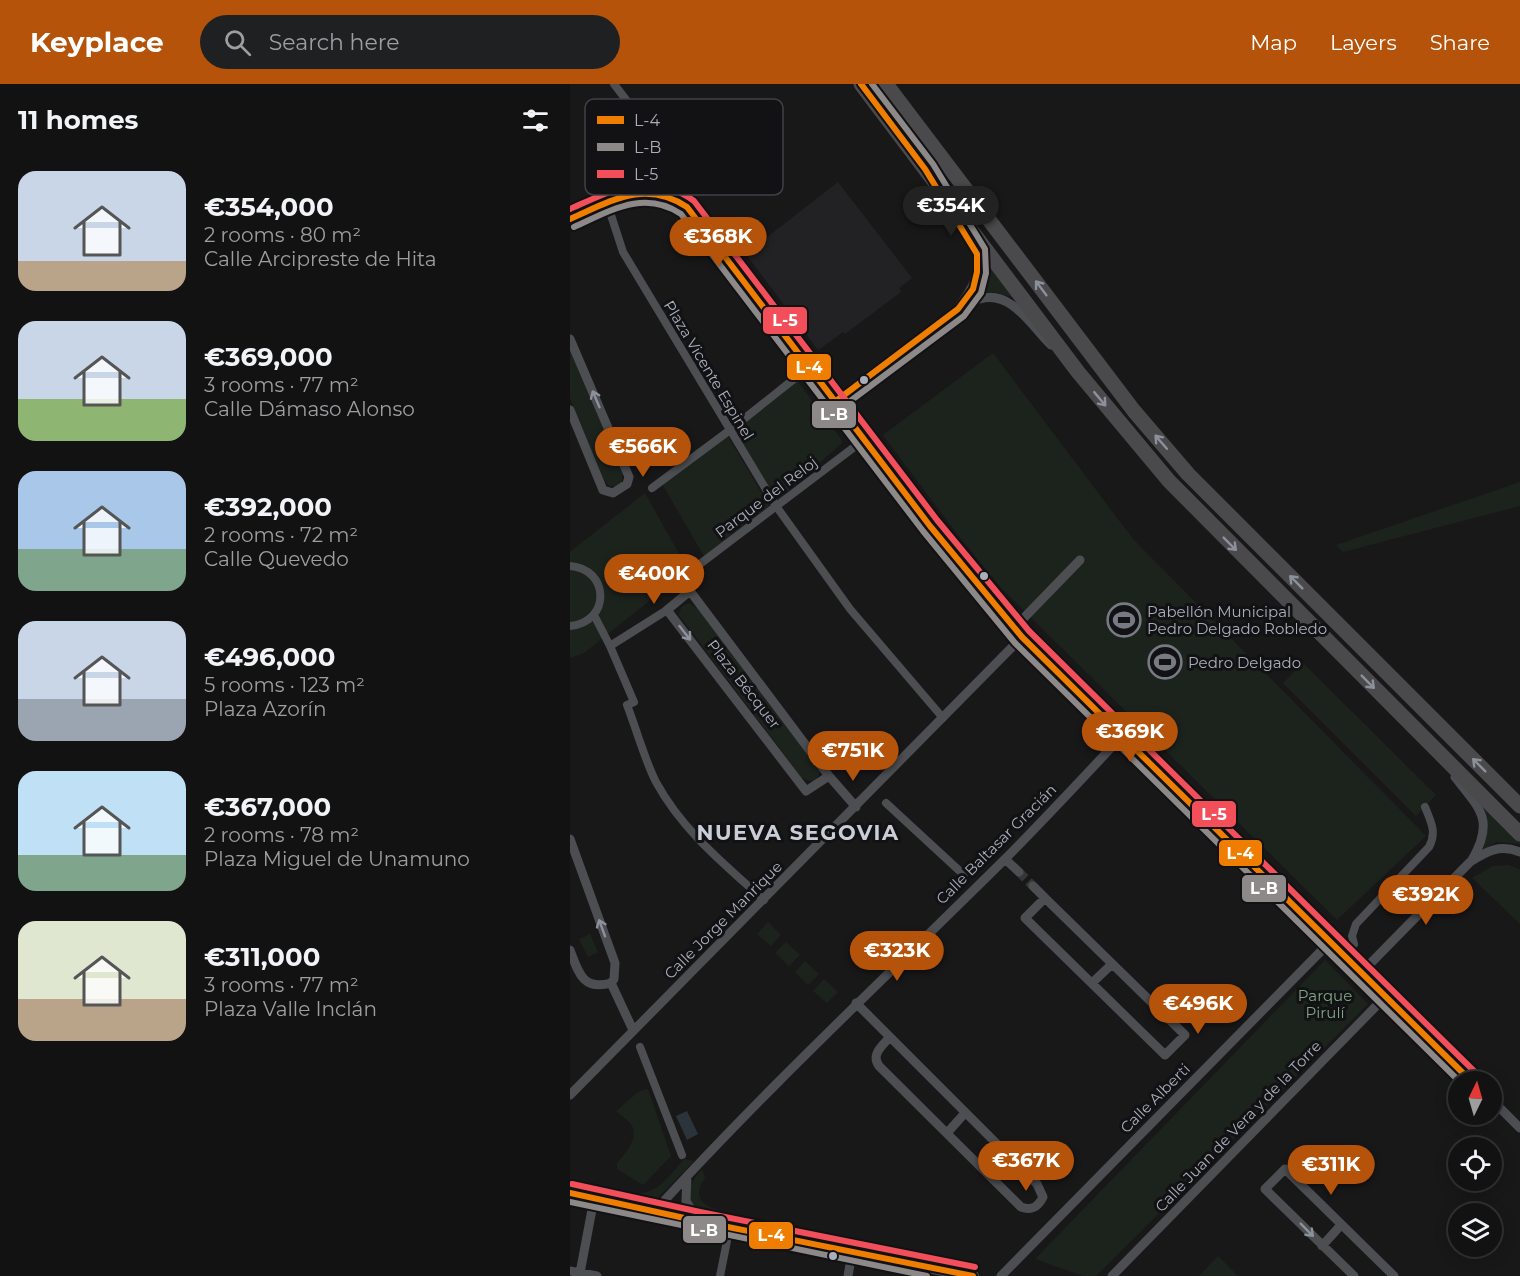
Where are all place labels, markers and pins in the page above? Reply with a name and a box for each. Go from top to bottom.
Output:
pin: €354K [909,186,993,237]
pin: €368K [676,217,760,268]
unlabelled marker [858,374,870,386]
pin: €566K [601,427,685,478]
pin: €400K [612,554,696,605]
unlabelled marker [978,570,990,582]
sports icon: Pabellón Municipal Pedro Delgado Robledo [1106,602,1142,638]
place label: Pabellón Municipal Pedro Delgado Robledo [1147,602,1327,638]
sports icon: Pedro Delgado [1147,644,1183,680]
place label: Pedro Delgado [1188,653,1301,672]
pin: €369K [1088,712,1172,763]
pin: €751K [811,731,895,782]
pin: €392K [1384,875,1468,926]
pin: €323K [855,931,939,982]
pin: €496K [1156,984,1240,1035]
pin: €367K [984,1141,1068,1192]
pin: €311K [1289,1145,1373,1196]
unlabelled marker [827,1250,839,1262]

